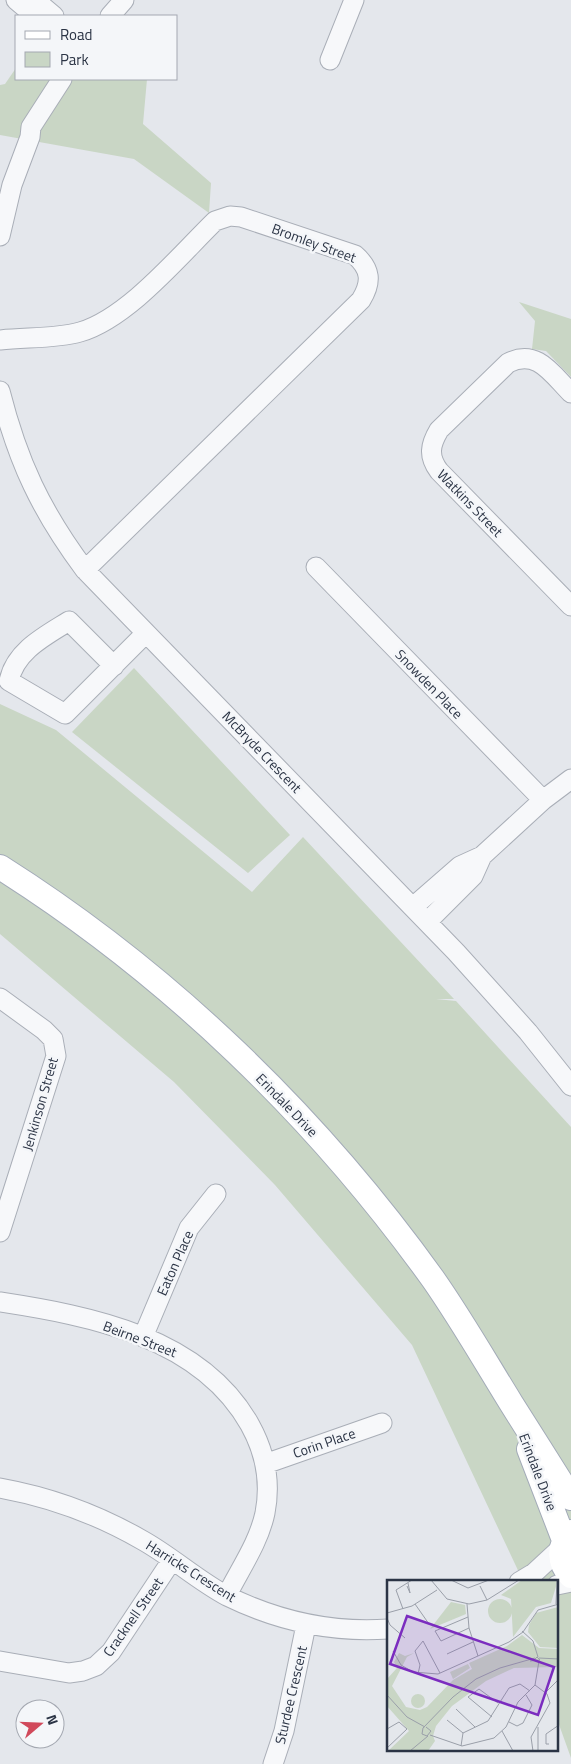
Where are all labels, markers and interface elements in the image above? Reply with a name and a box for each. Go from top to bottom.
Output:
legend [15,15,178,80]
text: Road [60,23,92,46]
text: Park [60,48,89,71]
street label: Bromley Street [269,218,359,268]
street label: Watkins Street [433,464,508,541]
street label: Snowden Place [391,644,468,723]
street label: McBryde Crescent [218,706,307,797]
street label: Jenkinson Street [16,1055,63,1153]
street label: Erindale Drive [251,1068,323,1141]
street label: Eaton Place [151,1227,198,1299]
street label: Beirne Street [100,1315,180,1362]
street label: Corin Place [290,1422,358,1463]
street label: Erindale Drive [514,1430,563,1514]
street label: Harricks Crescent [142,1534,241,1607]
street label: Cracknell Street [97,1573,168,1661]
inset map [387,1580,558,1752]
street label: Sturdee Crescent [269,1644,312,1746]
north arrow [15,1699,65,1749]
text: N [41,1712,64,1728]

